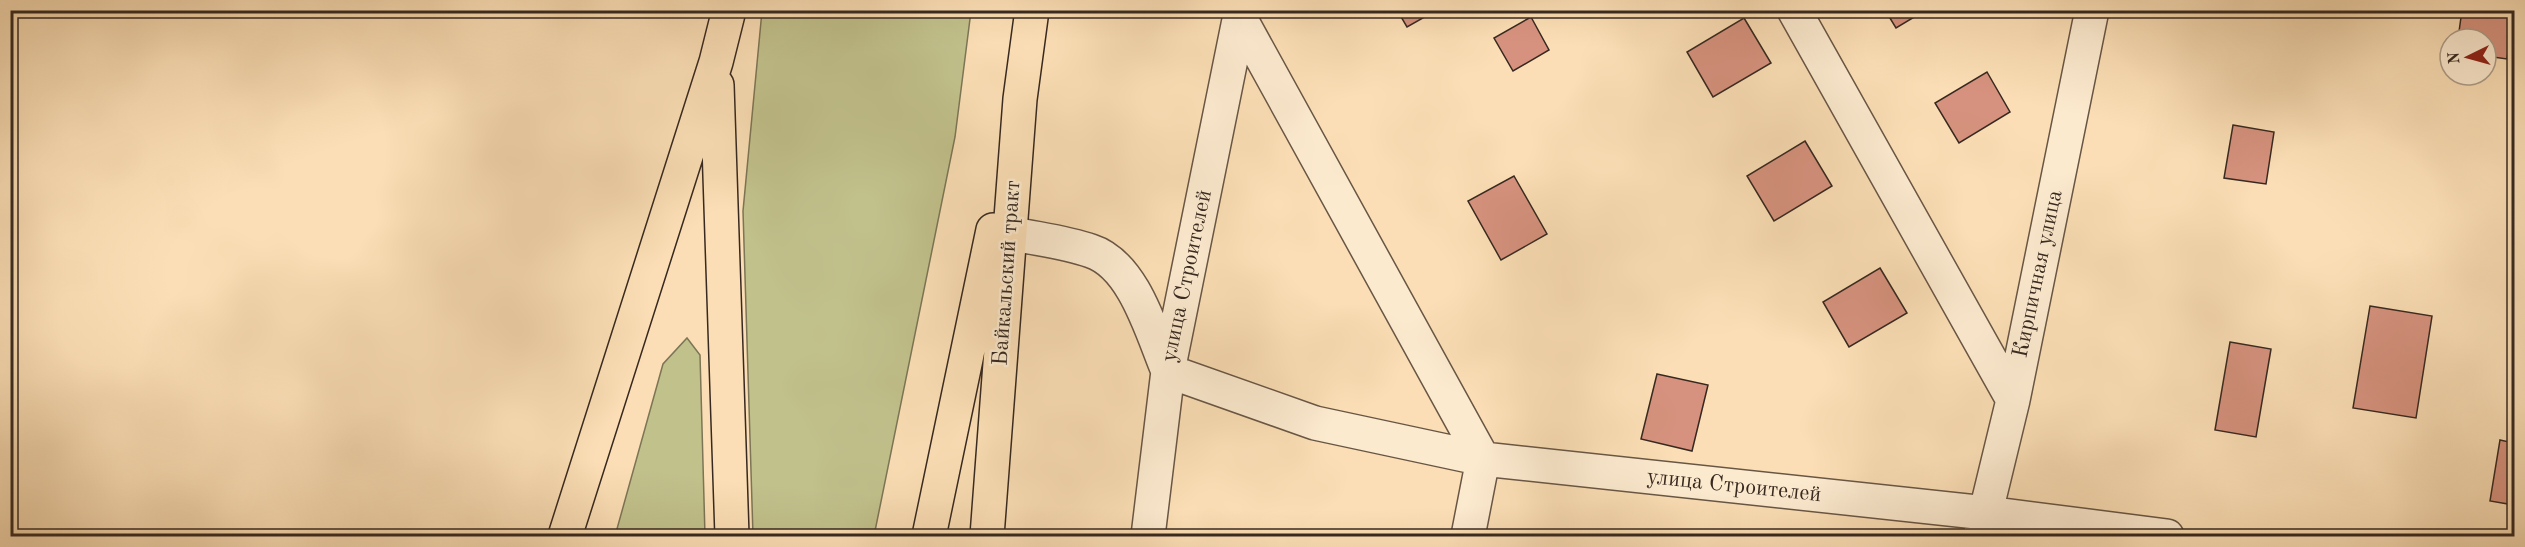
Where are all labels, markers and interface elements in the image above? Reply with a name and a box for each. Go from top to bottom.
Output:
north arrow [2438,27,2498,87]
text: N [2446,51,2464,65]
street label: Байкальский тракт [990,179,1024,367]
street label: улица Строителей [1158,188,1216,364]
street label: Кирпичная улица [2009,188,2067,360]
street label: улица Строителей [1646,466,1822,506]

